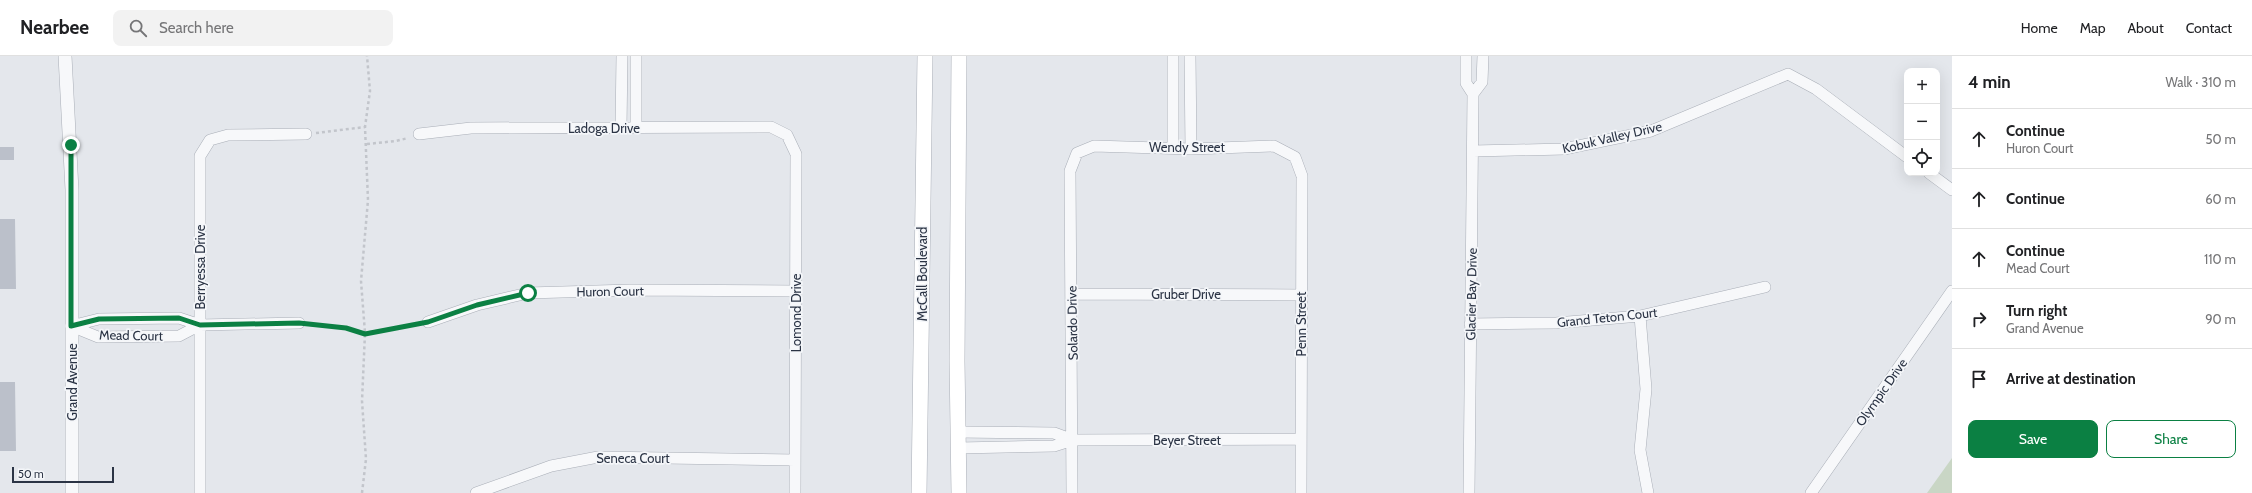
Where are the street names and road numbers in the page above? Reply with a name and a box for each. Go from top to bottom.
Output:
street label: Kobuk Valley Drive [1561,118,1664,156]
street label: Ladoga Drive [568,120,640,136]
street label: Wendy Street [1149,139,1226,155]
street label: Berryessa Drive [192,224,208,309]
street label: McCall Boulevard [914,227,930,321]
street label: Glacier Bay Drive [1462,247,1480,340]
street label: Lomond Drive [788,273,804,352]
street label: Huron Court [576,282,644,300]
street label: Solardo Drive [1063,285,1081,360]
street label: Gruber Drive [1151,286,1221,302]
street label: Penn Street [1293,291,1309,356]
street label: Grand Teton Court [1556,304,1659,330]
street label: Mead Court [99,326,164,344]
street label: Grand Avenue [64,343,80,421]
street label: Olympic Drive [1852,355,1910,429]
street label: Beyer Street [1153,432,1222,448]
street label: Seneca Court [596,450,670,466]

